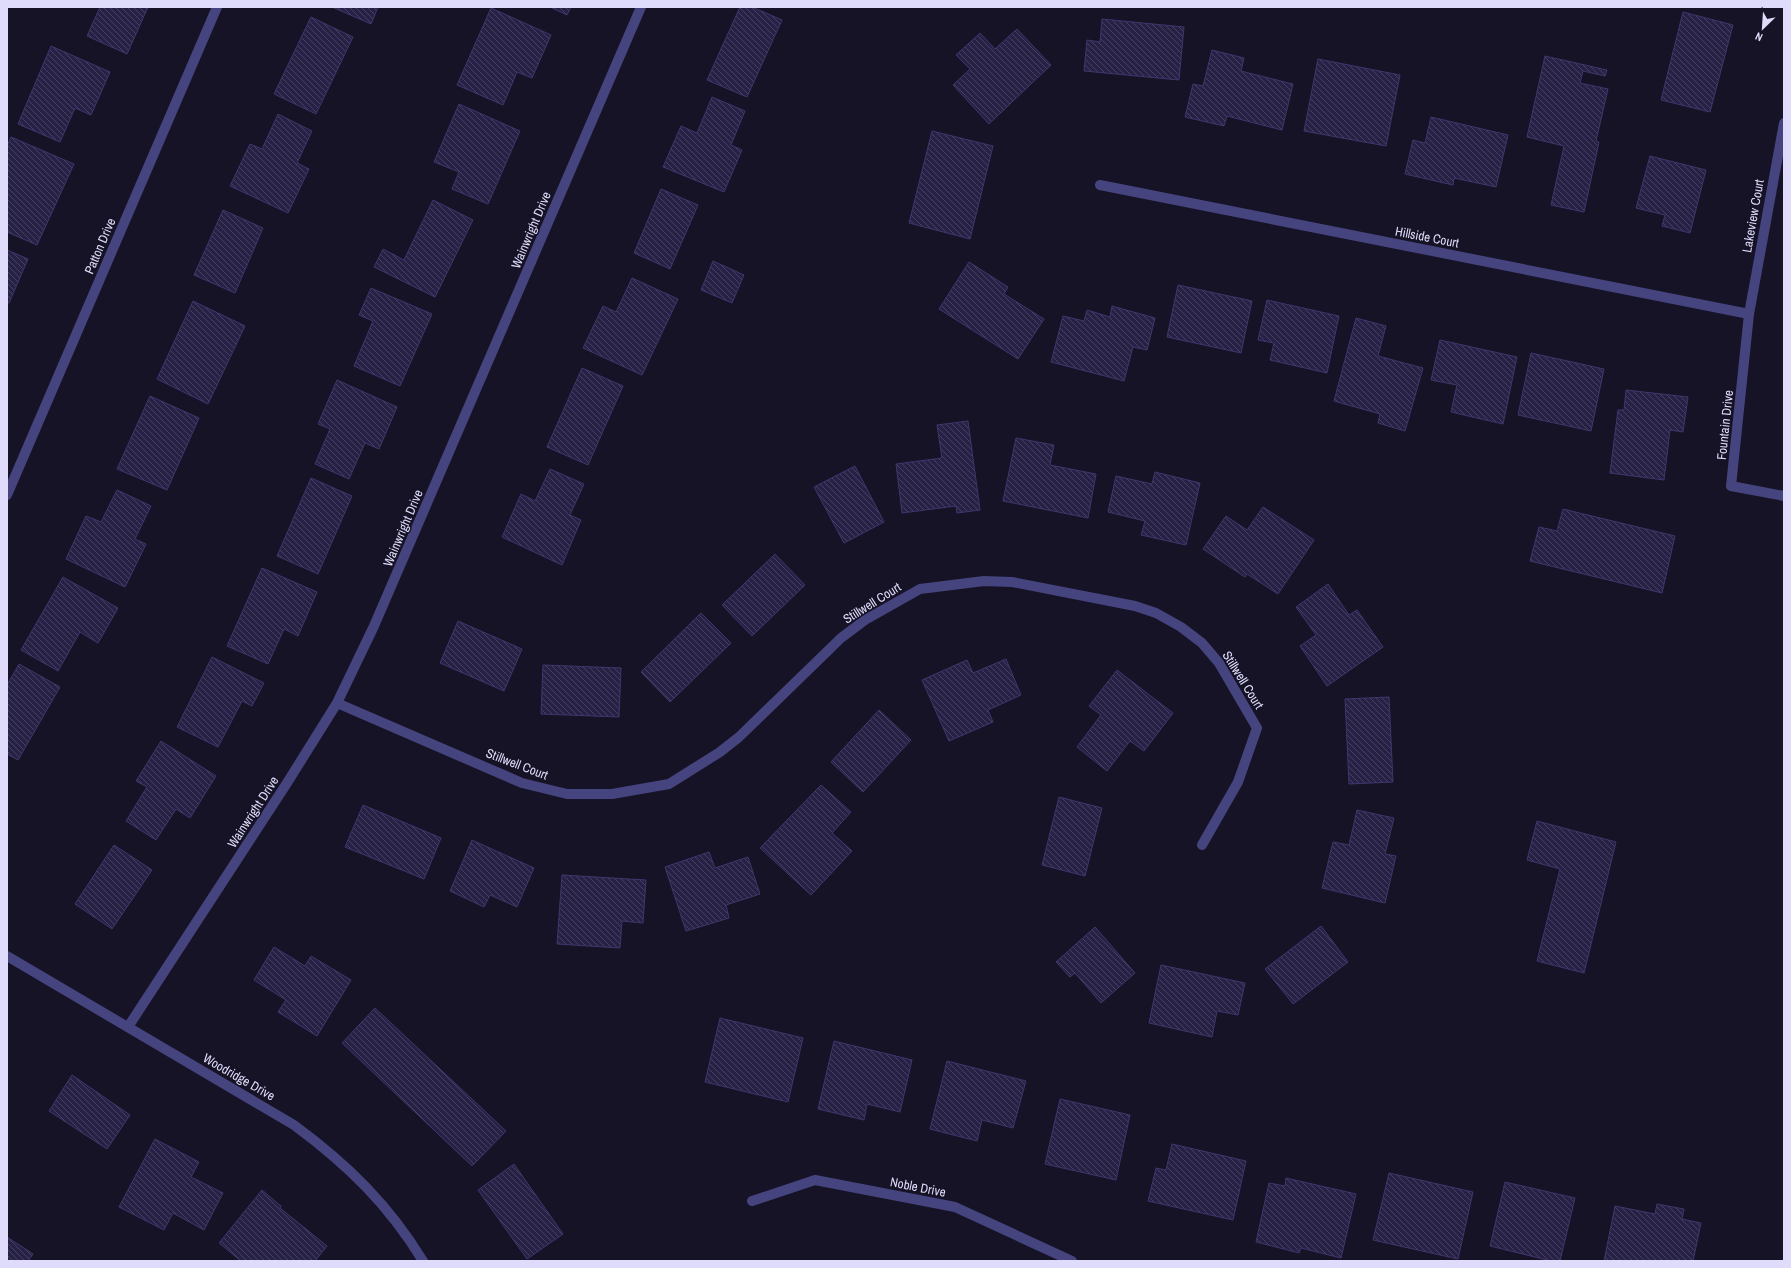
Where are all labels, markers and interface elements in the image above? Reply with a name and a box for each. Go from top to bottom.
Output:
north arrow [1743,8,1783,48]
text: N [1753,29,1765,45]
street label: Lakeview Court [1738,178,1768,254]
street label: Wainwright Drive [507,189,555,271]
street label: Patton Drive [81,215,119,277]
street label: Hillside Court [1394,222,1460,252]
street label: Fountain Drive [1713,389,1737,461]
street label: Wainwright Drive [379,487,427,569]
street label: Stillwell Court [840,579,904,627]
street label: Stillwell Court [1219,648,1267,712]
street label: Stillwell Court [484,744,550,784]
street label: Wainwright Drive [224,773,282,851]
street label: Woodridge Drive [200,1050,278,1104]
street label: Noble Drive [889,1173,947,1201]

